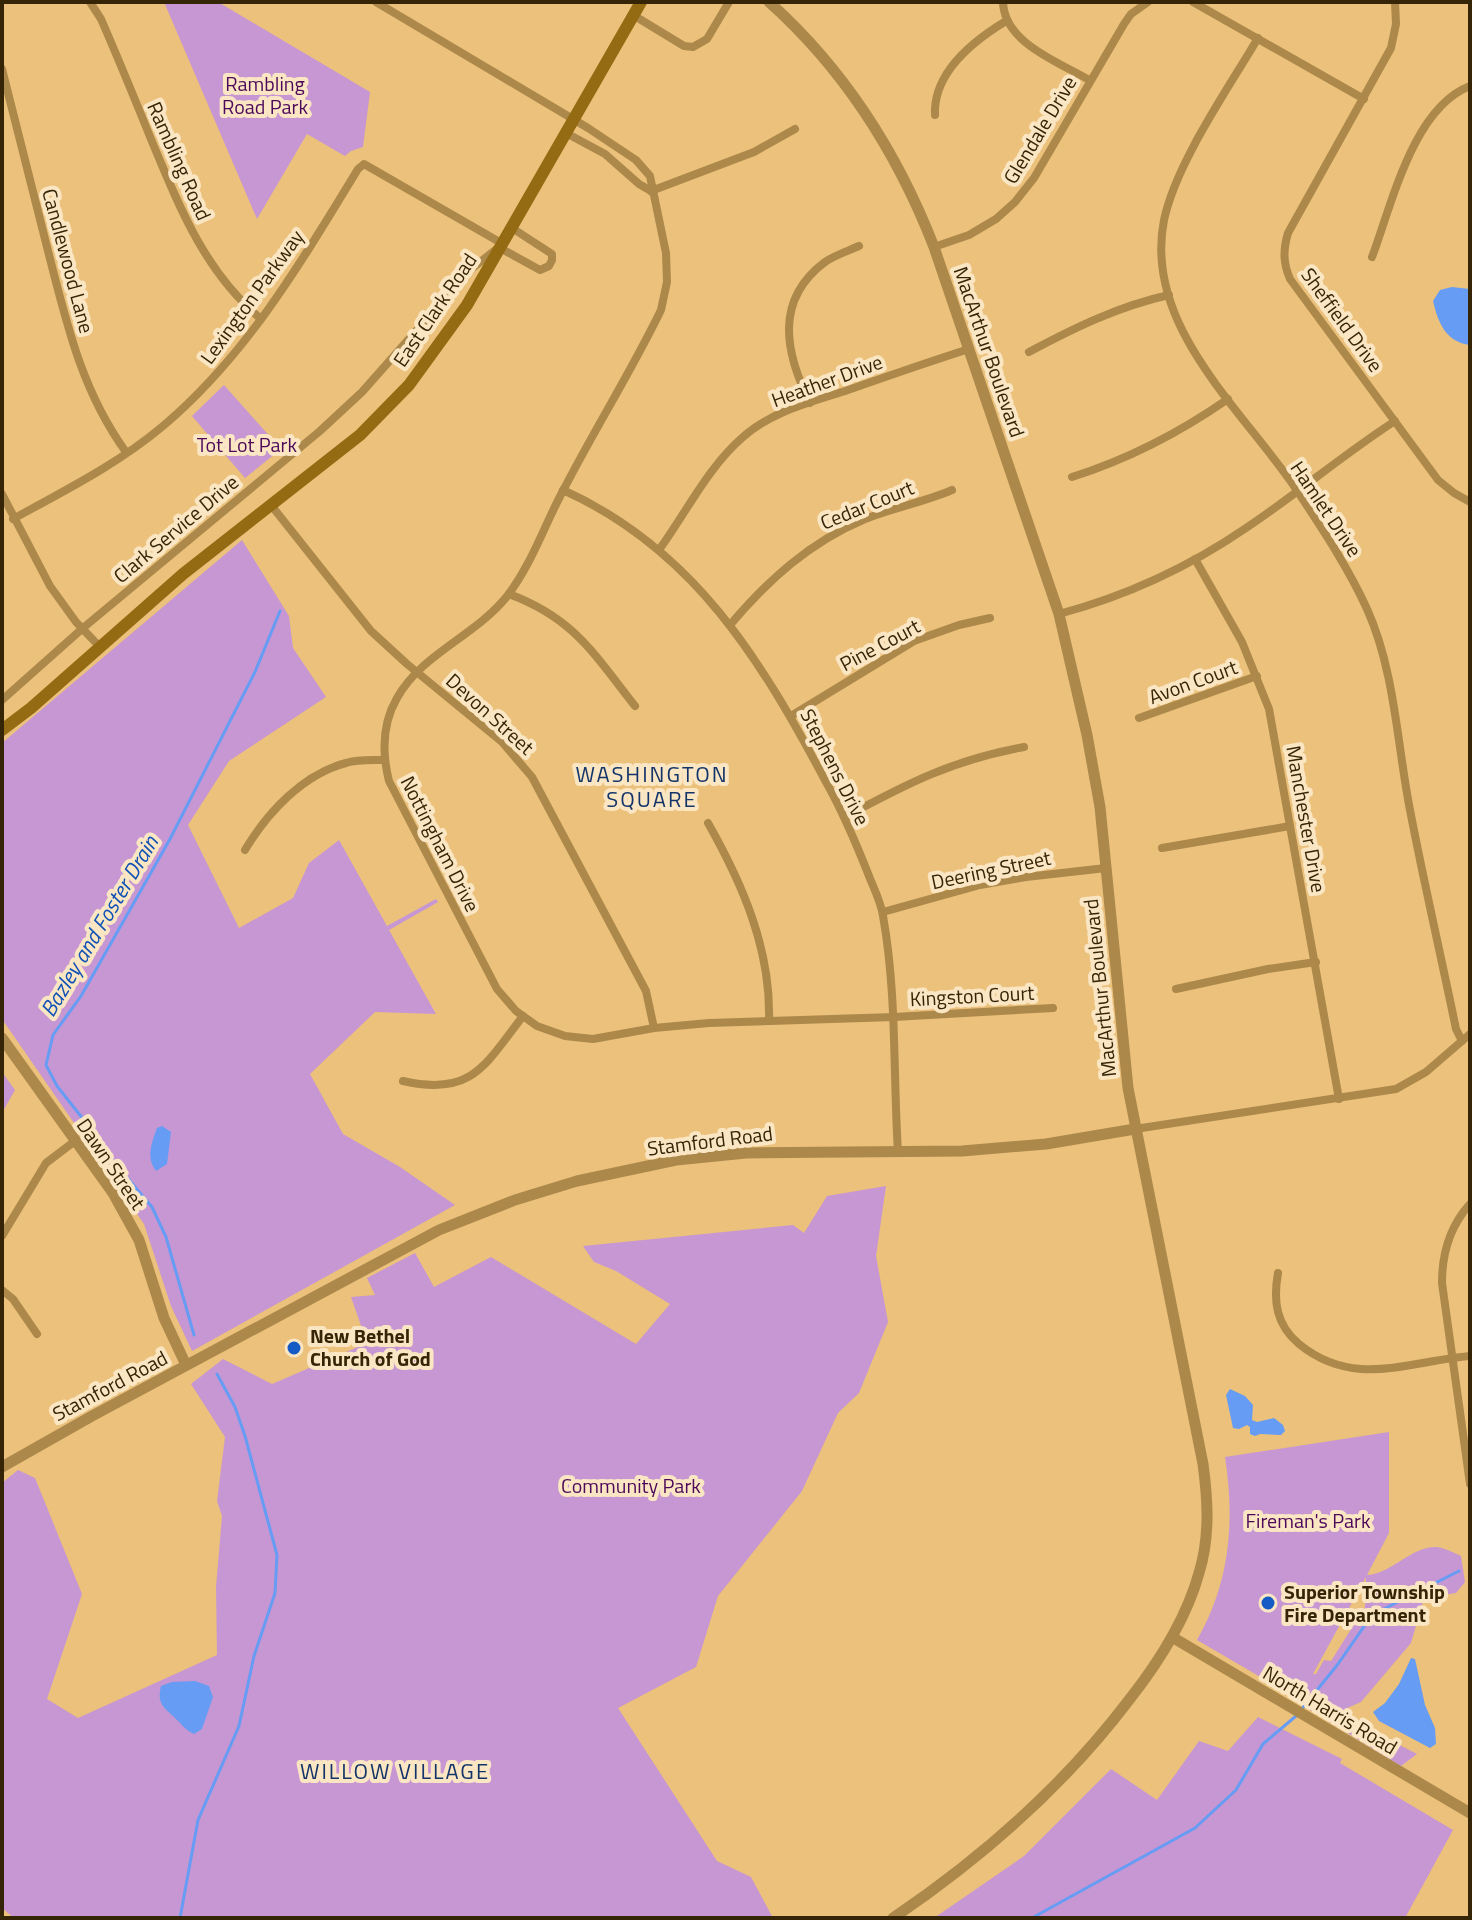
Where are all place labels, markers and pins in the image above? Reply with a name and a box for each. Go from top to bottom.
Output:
place label: New Bethel Church of God [310,1320,431,1374]
marker: New Bethel Church of God [285,1339,303,1357]
place label: Superior Township Fire Department [1284,1576,1445,1630]
marker: Superior Township Fire Department [1259,1594,1277,1612]

